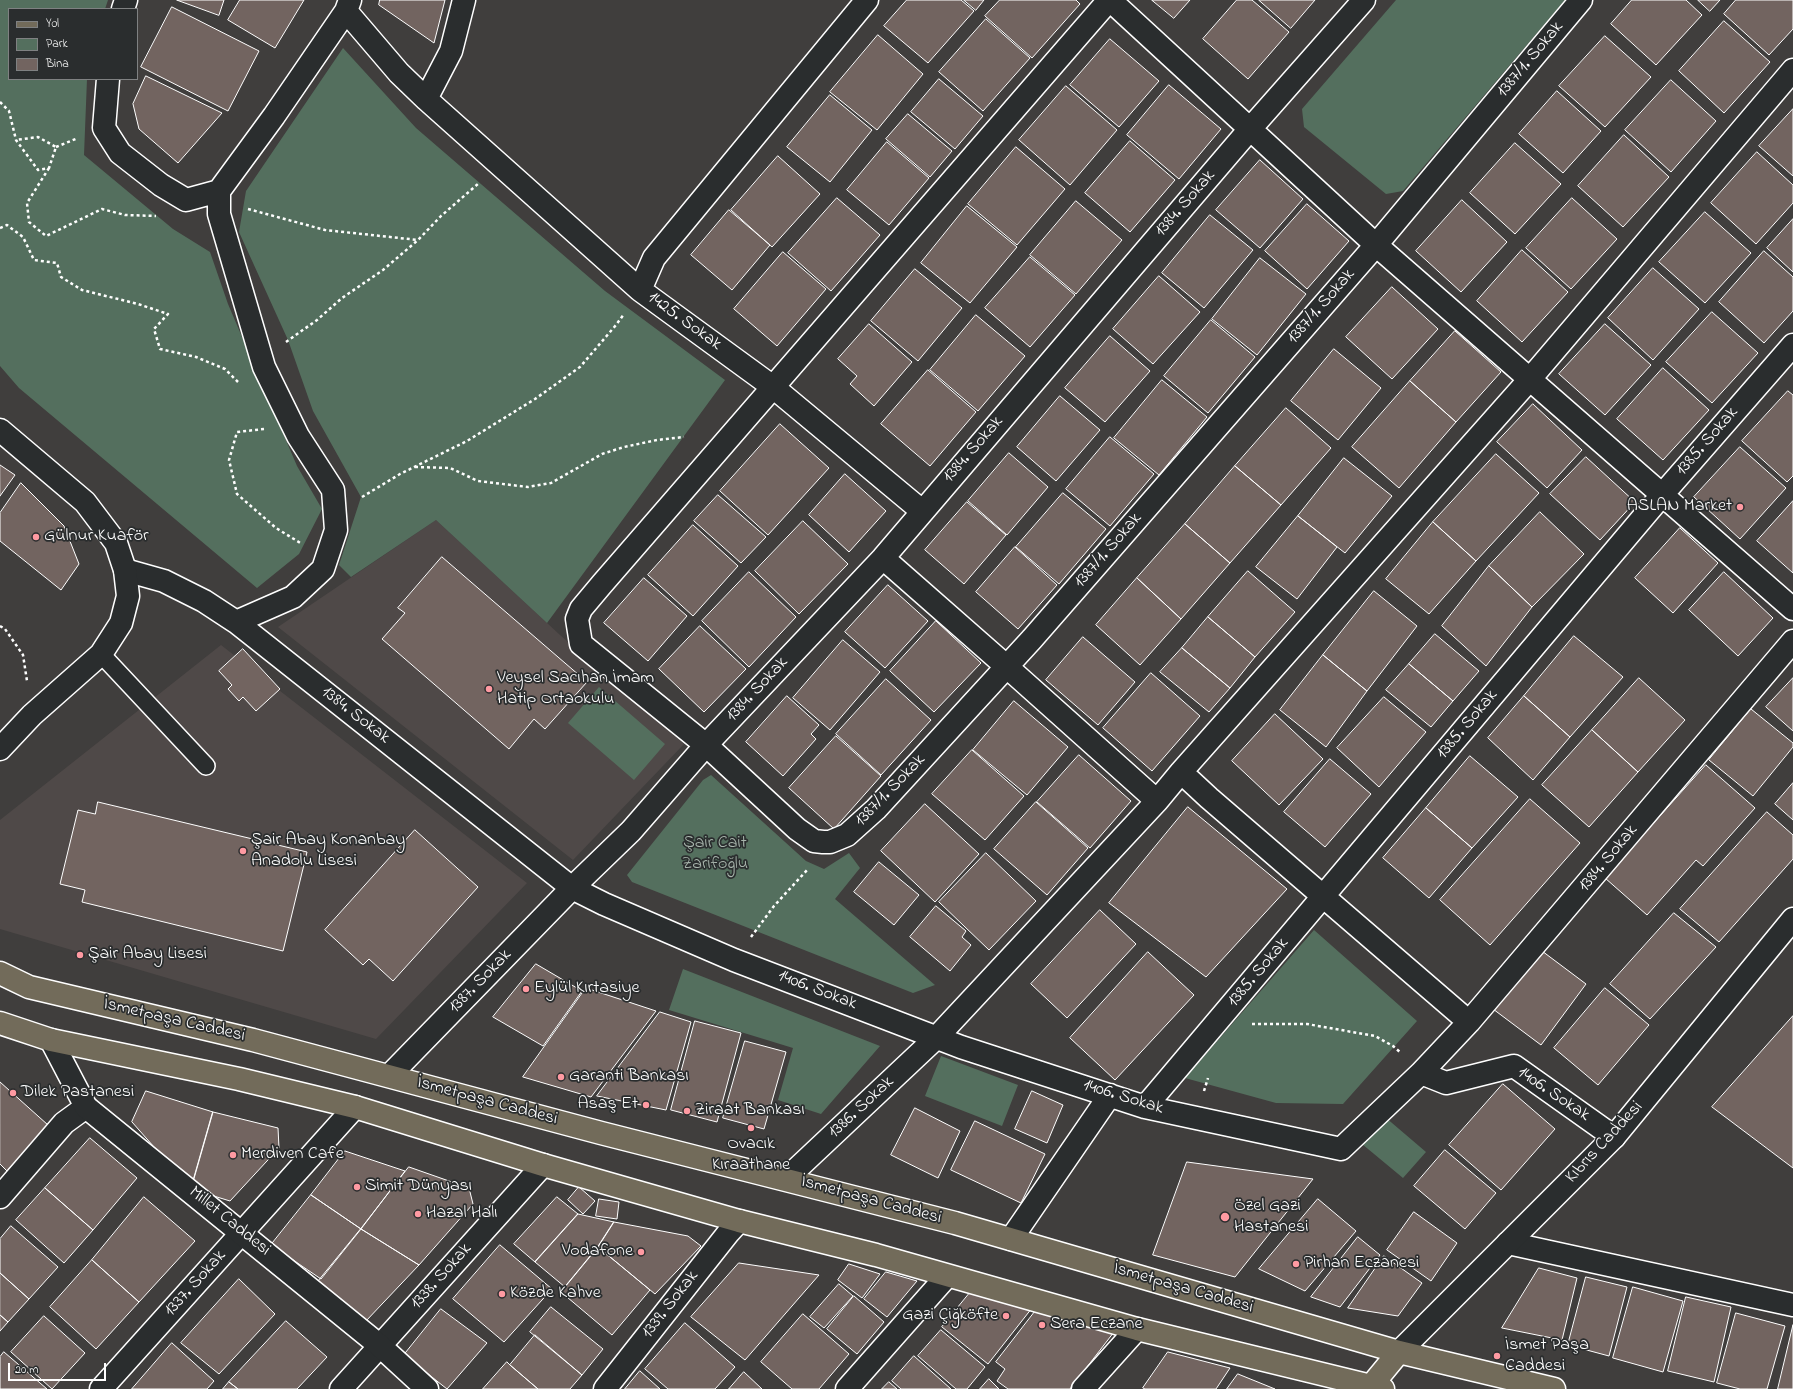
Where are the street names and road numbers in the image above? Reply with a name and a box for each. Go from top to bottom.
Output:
street label: 1387/1. Sokak [1493,18,1569,102]
street label: 1384. Sokak [1151,166,1221,242]
street label: 1387/1. Sokak [1283,265,1361,349]
street label: 1425. Sokak [643,288,725,356]
street label: 1385. Sokak [1672,403,1744,481]
street label: 1384. Sokak [939,412,1009,488]
street label: 1387/1. Sokak [1070,509,1148,593]
street label: 1384. Sokak [722,653,794,727]
street label: 1384. Sokak [316,682,394,750]
street label: 1385. Sokak [1433,686,1503,764]
street label: 1387/1. Sokak [851,750,931,832]
street label: 1384. Sokak [1575,821,1643,897]
street label: 1385. Sokak [1224,934,1294,1012]
street label: 1387. Sokak [445,945,517,1019]
street label: 1406. Sokak [774,966,860,1016]
street label: İsmetpaşa Caddesi [101,994,247,1048]
street label: 1406. Sokak [1513,1063,1593,1127]
street label: 1386. Sokak [825,1072,899,1144]
street label: İsmetpaşa Caddesi [414,1073,560,1131]
street label: 1406. Sokak [1080,1076,1166,1120]
street label: Kıbrıs Caddesi [1562,1098,1648,1188]
street label: İsmetpaşa Caddesi [798,1172,944,1230]
street label: Millet Caddesi [184,1182,274,1262]
street label: 1338. Sokak [407,1240,477,1314]
street label: 1337. Sokak [161,1246,231,1322]
street label: İsmetpaşa Caddesi [1110,1259,1256,1319]
street label: 1339. Sokak [638,1267,704,1343]

